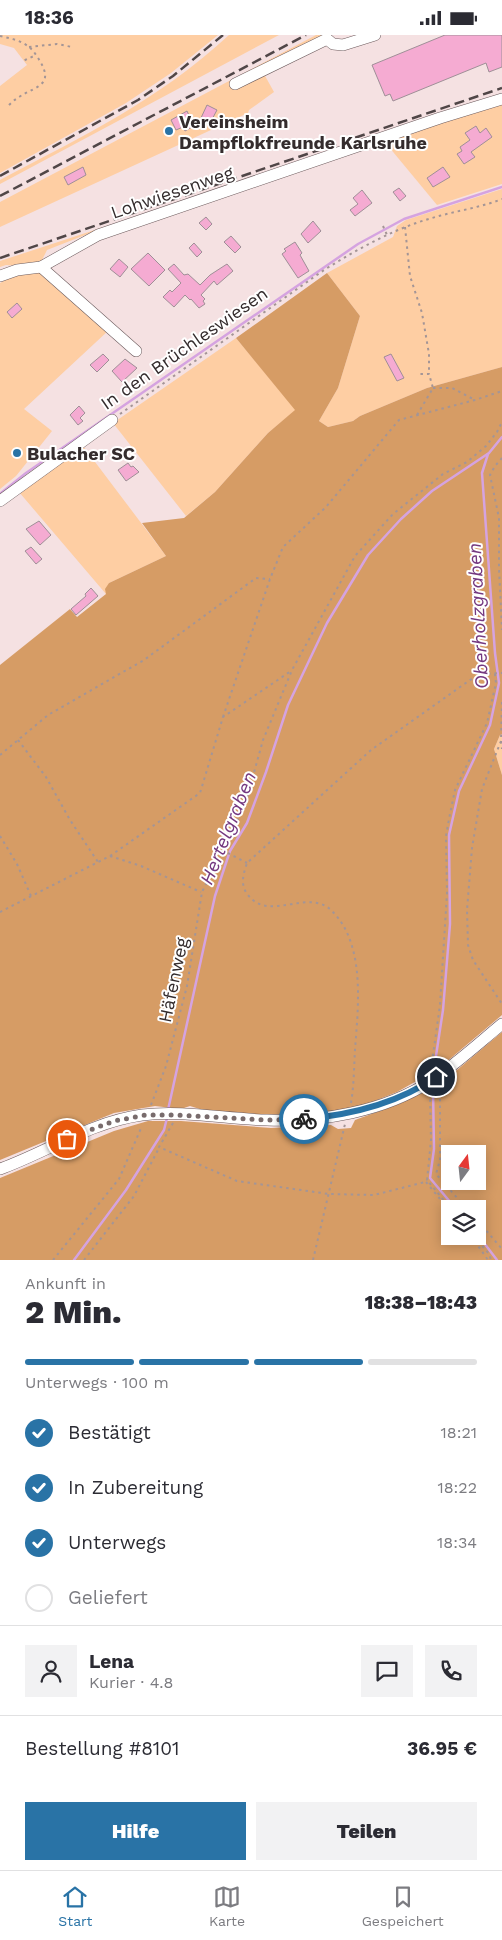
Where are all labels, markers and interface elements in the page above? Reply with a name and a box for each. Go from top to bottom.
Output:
text: 18:36 [25,6,74,29]
place label: Vereinsheim Dampflokfreunde Karlsruhe [179,111,427,153]
marker: Vereinsheim Dampflokfreunde Karlsruhe [163,125,175,137]
street label: Lohwiesenweg [108,161,236,223]
street label: In den Brüchleswiesen [96,282,272,414]
place label: Bulacher SC [27,443,135,464]
marker: Bulacher SC [11,447,23,459]
water label: Oberholzgraben [463,542,493,690]
water label: Hertelgraben [195,768,261,888]
street label: Häfenweg [154,935,192,1024]
pin [415,1056,457,1098]
icon: home [422,1063,450,1091]
courier [279,1094,329,1144]
icon: bike [290,1105,318,1133]
pin [46,1118,88,1160]
icon: bag [53,1125,81,1153]
north arrow [441,1145,486,1190]
map controls [441,1145,486,1245]
button: layers [441,1200,486,1245]
text: Ankunft in [25,1274,106,1293]
text: 18:38–18:43 [365,1291,477,1314]
text: 2 Min. [25,1293,122,1331]
text: Unterwegs · 100 m [25,1373,169,1392]
icon: check [25,1419,53,1447]
text: Bestätigt [68,1421,151,1444]
text: 18:21 [441,1423,477,1442]
icon: check [25,1474,53,1502]
text: In Zubereitung [68,1476,203,1499]
text: 18:22 [438,1478,477,1497]
icon: check [25,1529,53,1557]
text: Unterwegs [68,1531,166,1554]
text: 18:34 [437,1533,477,1552]
text: Geliefert [68,1586,148,1609]
button: person [25,1645,77,1697]
button: chat [361,1645,413,1697]
button: phone [425,1645,477,1697]
text: Lena [89,1650,134,1673]
text: Kurier · 4.8 [89,1673,173,1692]
text: Bestellung #8101 [25,1737,180,1760]
text: 36.95 € [407,1737,477,1760]
button: Hilfe [25,1802,246,1860]
button: Teilen [256,1802,477,1860]
tab: Start [58,1883,92,1929]
tab: Karte [209,1883,245,1929]
tab: Gespeichert [362,1883,444,1929]

